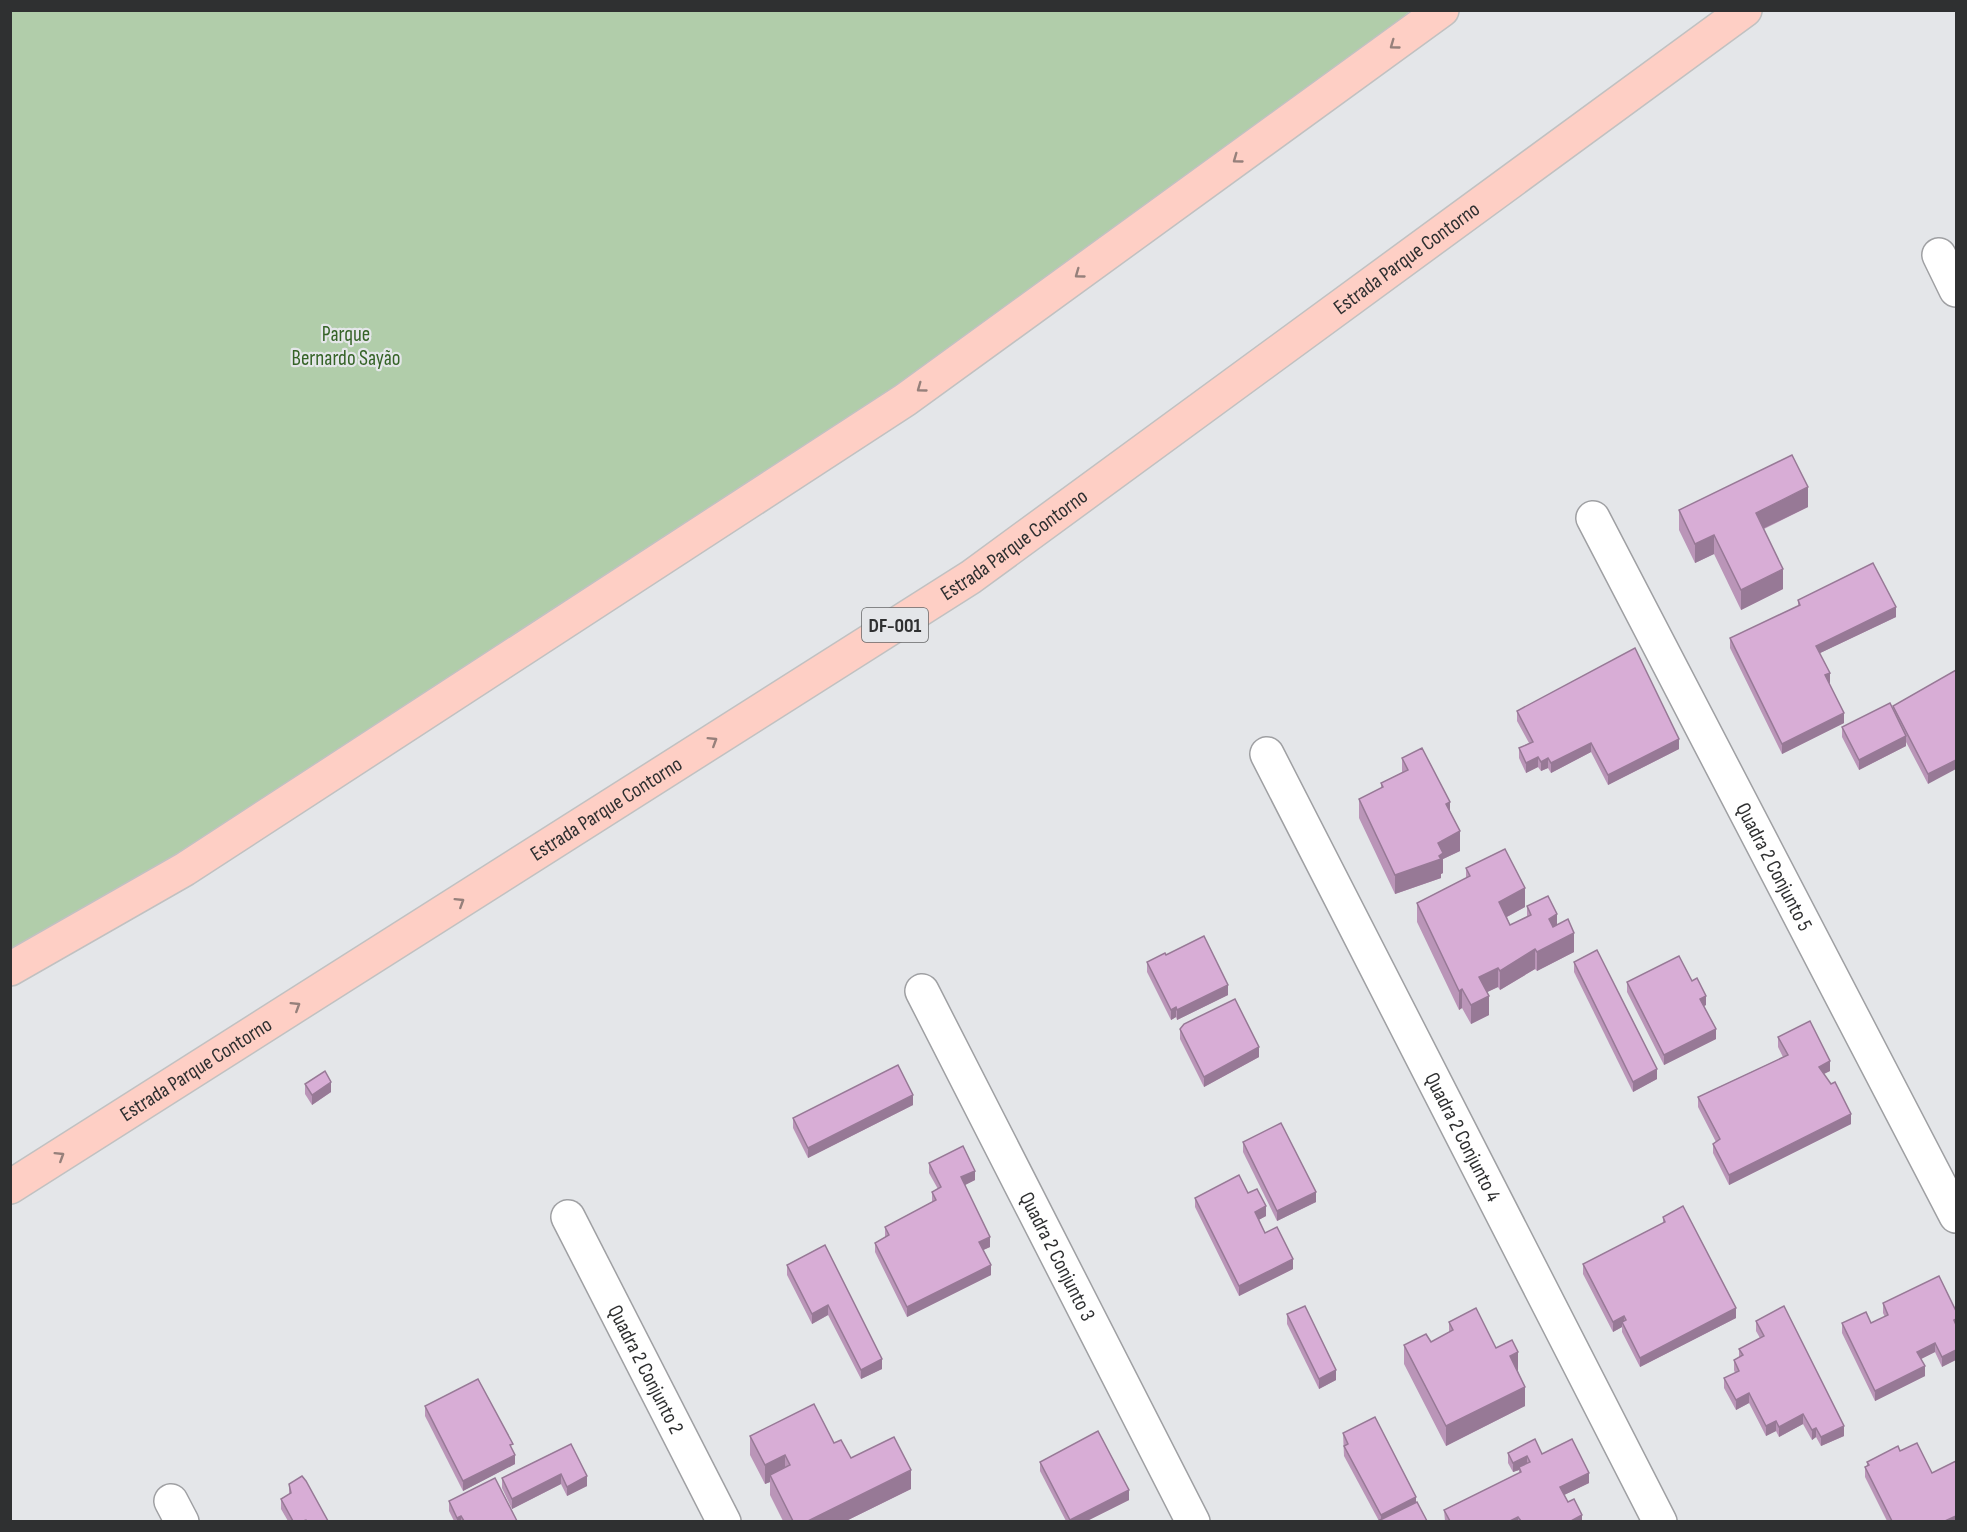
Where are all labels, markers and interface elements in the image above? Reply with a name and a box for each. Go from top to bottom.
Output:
one-way arrow [1390,38,1401,49]
one-way arrow [1232,152,1243,163]
street label: Estrada Parque Contorno [1329,197,1485,320]
one-way arrow [1074,267,1085,278]
park label: Parque Bernardo Sayão [292,322,400,371]
one-way arrow [917,381,928,392]
street label: Estrada Parque Contorno [936,484,1093,606]
road number: DF-001 [862,608,928,642]
one-way arrow [707,736,717,748]
street label: Estrada Parque Contorno [526,752,687,866]
street label: Quadra 2 Conjunto 5 [1730,798,1818,935]
one-way arrow [454,897,464,909]
one-way arrow [289,1003,300,1014]
street label: Estrada Parque Contorno [115,1012,277,1127]
street label: Quadra 2 Conjunto 4 [1419,1068,1506,1206]
one-way arrow [54,1151,64,1163]
street label: Quadra 2 Conjunto 3 [1014,1188,1100,1325]
street label: Quadra 2 Conjunto 2 [602,1301,689,1438]

